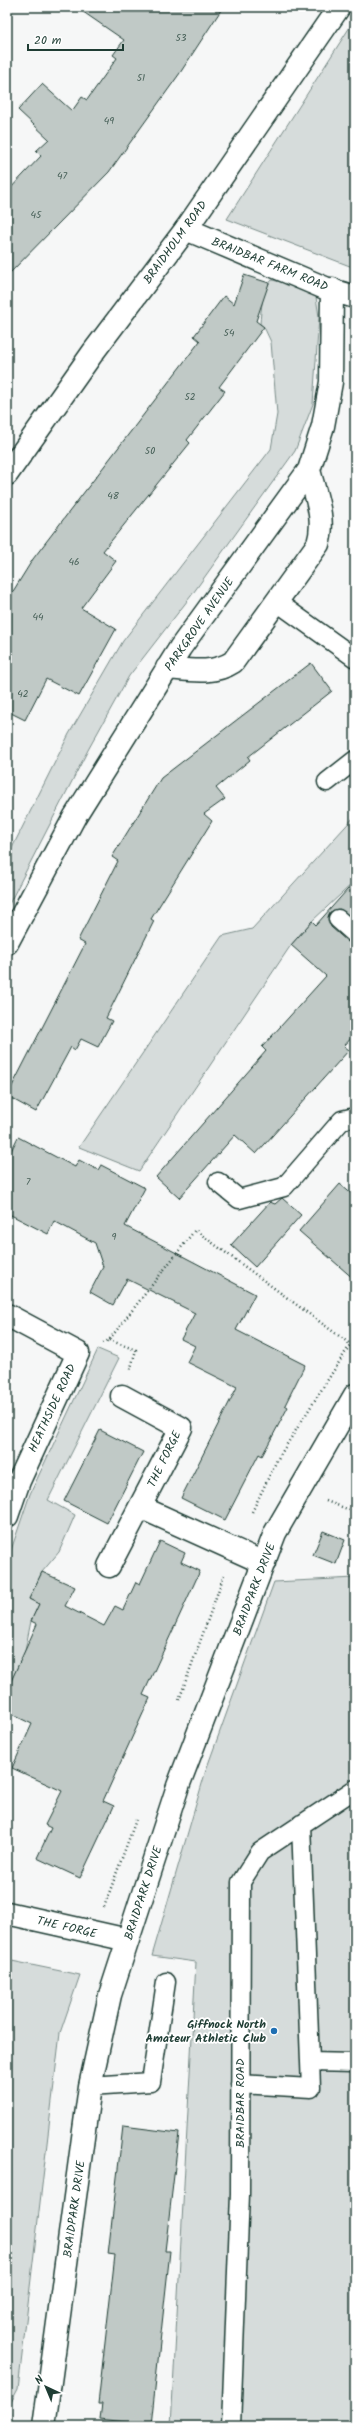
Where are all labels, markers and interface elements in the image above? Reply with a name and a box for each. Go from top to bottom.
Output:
scale bar [28,26,123,52]
house number: 53 [175,30,187,46]
text: 20 m [34,31,62,50]
house number: 51 [137,70,145,86]
house number: 49 [104,113,114,129]
house number: 47 [57,168,67,184]
street label: BRAIDHOLM ROAD [139,196,212,288]
house number: 45 [31,207,42,223]
street label: BRAIDBAR FARM ROAD [209,232,331,297]
house number: 54 [224,325,235,341]
house number: 52 [184,389,196,405]
house number: 50 [145,443,155,459]
house number: 48 [107,488,120,504]
house number: 46 [68,554,80,570]
street label: PARKGROVE AVENUE [160,573,240,675]
house number: 44 [32,609,44,625]
house number: 42 [17,686,29,702]
house number: 7 [26,1174,31,1190]
house number: 9 [112,1229,117,1245]
street label: HEATHSIDE ROAD [24,1361,81,1456]
street label: THE FORGE [142,1427,187,1491]
street label: BRAIDPARK DRIVE [228,1539,281,1638]
street label: BRAIDPARK DRIVE [119,1843,168,1943]
street label: THE FORGE [35,1911,100,1944]
place label: Giffnock North Amateur Athletic Club [145,2015,266,2048]
marker: Giffnock North Amateur Athletic Club [269,2026,279,2036]
street label: BRAIDBAR ROAD [231,2058,250,2148]
street label: BRAIDPARK DRIVE [58,2158,91,2259]
north arrow [26,2367,66,2407]
text: N [31,2372,49,2389]

